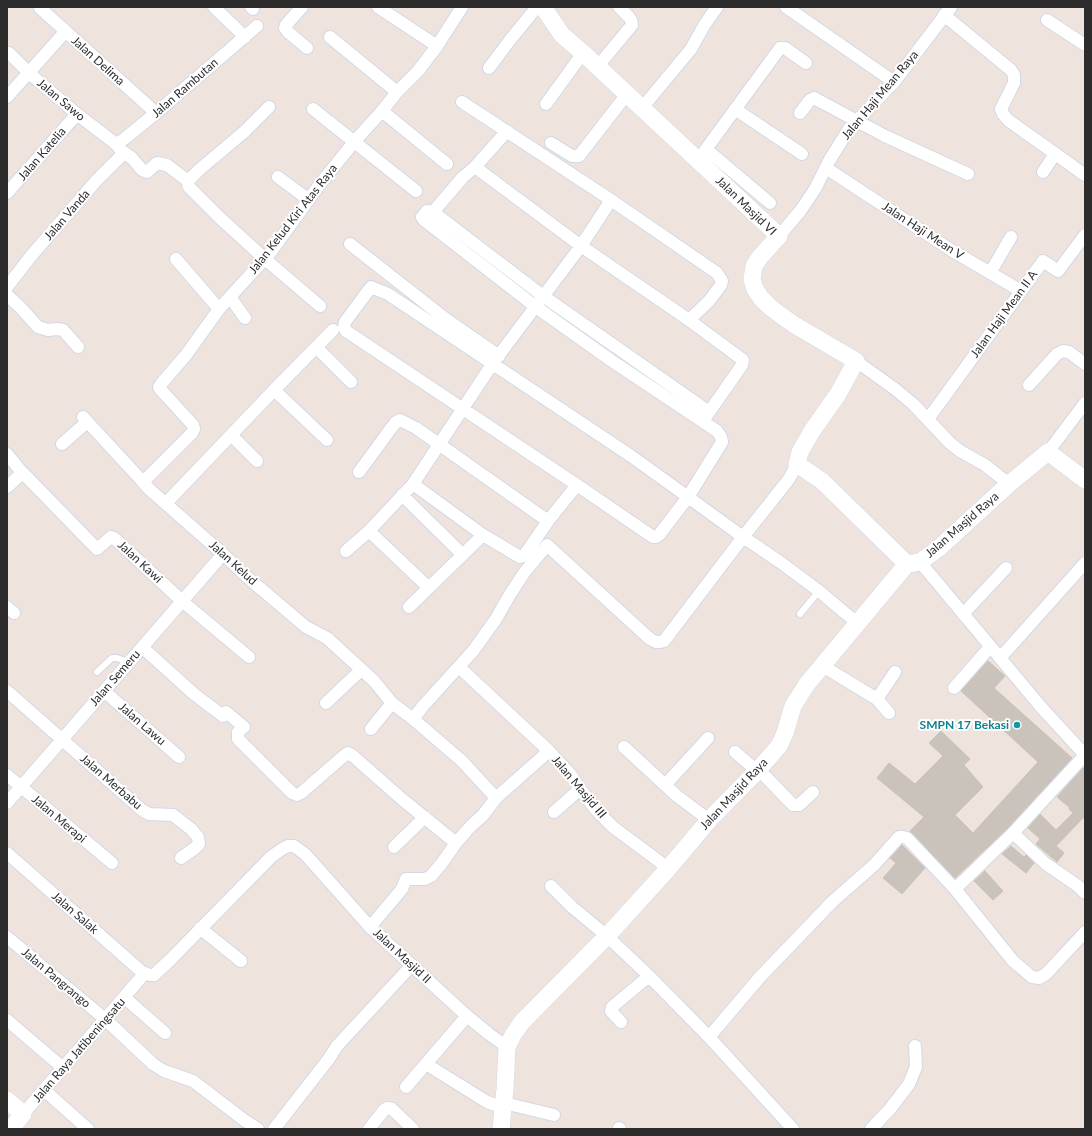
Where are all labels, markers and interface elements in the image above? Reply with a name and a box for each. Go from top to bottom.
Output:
street label: Jalan Delima [69,33,127,89]
street label: Jalan Haji Mean Raya [839,48,921,142]
street label: Jalan Rambutan [149,55,221,121]
street label: Jalan Sawo [34,76,88,124]
street label: Jalan Katelia [15,125,69,183]
street label: Jalan Kelud Kiri Atas Raya [246,161,340,277]
street label: Jalan Masjid VI [713,174,779,238]
street label: Jalan Vanda [41,187,93,243]
street label: Jalan Haji Mean V [880,199,966,263]
street label: Jalan Haji Mean II A [968,268,1040,360]
street label: Jalan Masjid Raya [922,489,1002,561]
street label: Jalan Kawi [115,538,165,586]
street label: Jalan Kelud [206,538,260,588]
street label: Jalan Semeru [87,647,143,709]
street label: Jalan Lawu [116,700,168,748]
place label: SMPN 17 Bekasi [920,718,1009,732]
marker: SMPN 17 Bekasi [1012,720,1022,730]
street label: Jalan Merbabu [77,751,145,813]
street label: Jalan Masjid III [549,753,609,821]
street label: Jalan Masjid Raya [697,755,771,833]
street label: Jalan Merapi [29,792,89,846]
street label: Jalan Salak [49,889,101,937]
street label: Jalan Masjid II [370,926,434,986]
street label: Jalan Pangrango [19,945,93,1011]
street label: Jalan Raya Jatibeningsatu [30,995,128,1105]

